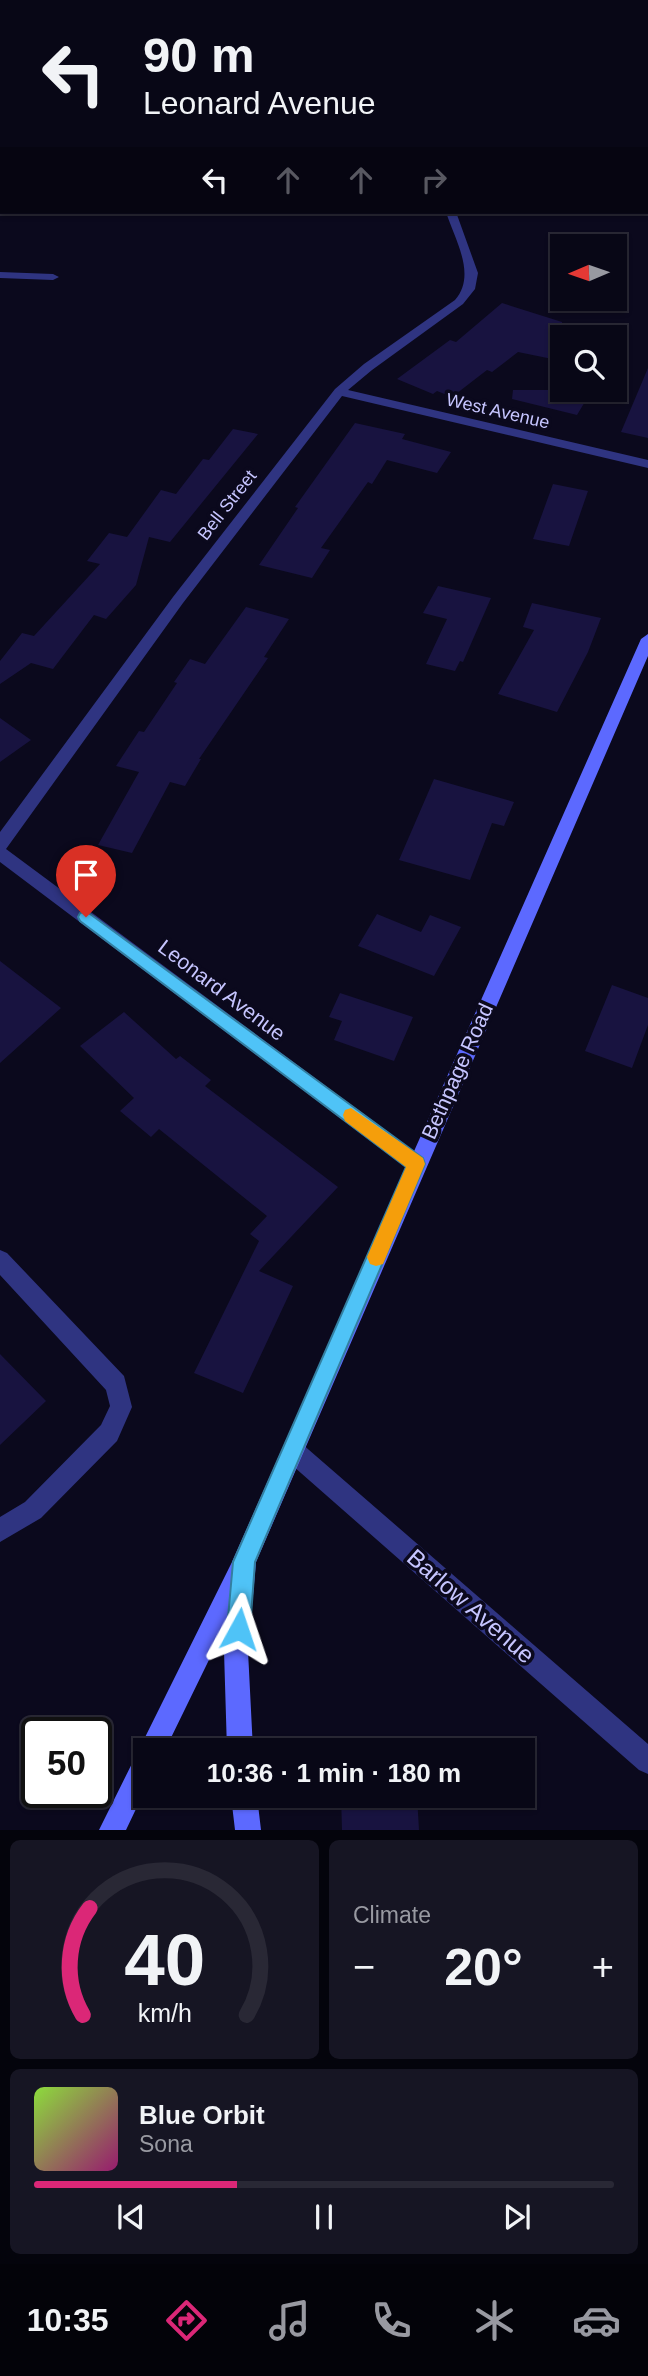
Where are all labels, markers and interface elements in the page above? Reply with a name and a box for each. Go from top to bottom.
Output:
icon: left [28,28,119,119]
text: 90 m [143,28,255,82]
text: Leonard Avenue [143,85,376,121]
icon: left [196,161,234,199]
icon: ahead [269,161,307,199]
icon: ahead [342,161,380,199]
icon: right [415,161,453,199]
north arrow [550,234,626,312]
map controls [550,234,627,402]
button: search [550,325,627,402]
street label: West Avenue [444,389,552,433]
street label: Bell Street [194,466,260,544]
pin [56,845,116,917]
icon: arrive [67,856,105,894]
street label: Leonard Avenue [154,935,290,1045]
street label: Bethpage Road [417,1000,497,1142]
street label: Barlow Avenue [402,1543,540,1669]
position arrow [202,1592,276,1666]
speed limit sign: 50 [21,1717,112,1808]
text: 10:36 · 1 min · 180 m [207,1758,461,1788]
text: Climate [353,1902,431,1928]
text: 40 [124,1920,205,2001]
text: 20° [444,1938,523,1996]
text: − [353,1946,375,1988]
text: + [592,1946,614,1988]
text: km/h [137,1999,192,2027]
text: Blue Orbit [139,2100,265,2130]
text: Sona [139,2131,193,2157]
icon: previous [112,2198,150,2236]
icon: pause [305,2198,343,2236]
icon: next [498,2198,536,2236]
icon: directions [162,2296,211,2345]
icon: music [265,2296,314,2345]
icon: phone [367,2296,416,2345]
icon: climate [470,2296,519,2345]
icon: car [572,2296,621,2345]
text: 10:35 [27,2302,109,2338]

